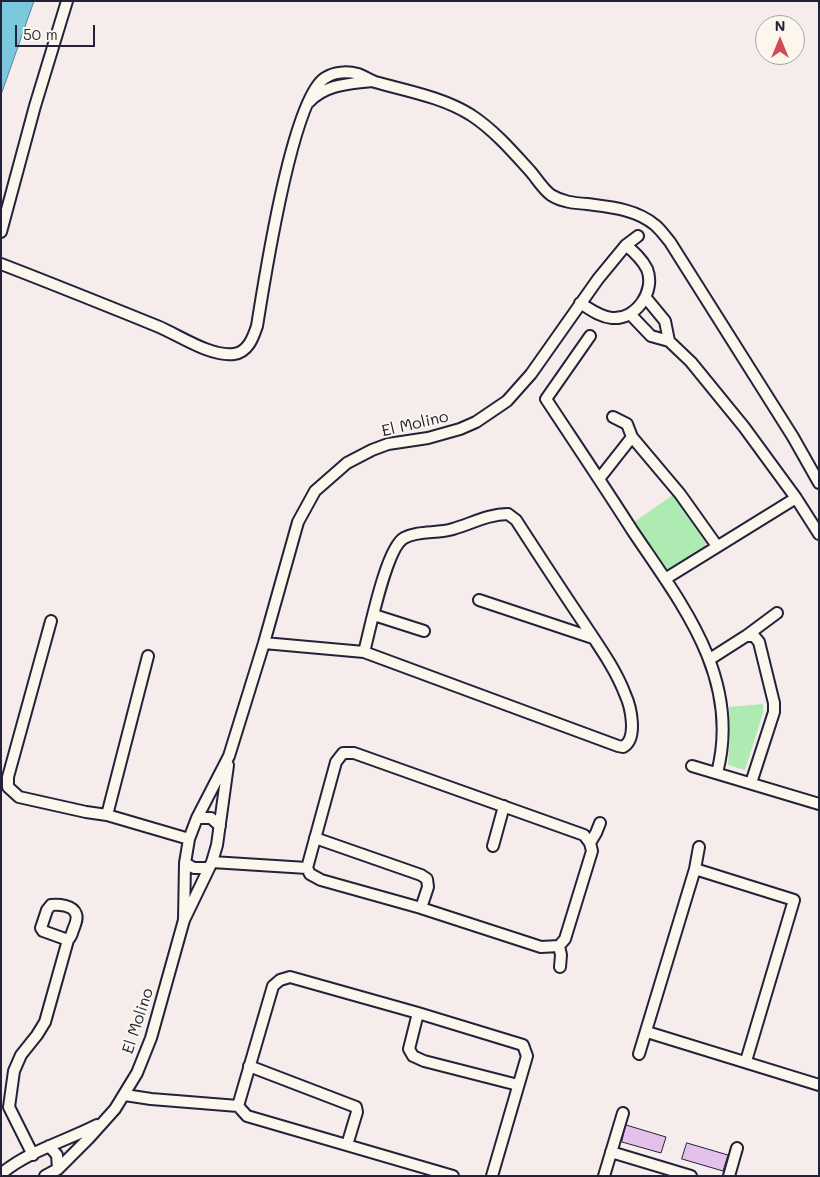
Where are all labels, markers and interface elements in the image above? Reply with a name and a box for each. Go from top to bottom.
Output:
scale bar [18,15,98,47]
north arrow [755,15,805,65]
text: N [775,16,785,35]
text: 50 m [23,24,58,44]
street label: El Molino [380,407,450,441]
street label: El Molino [118,986,158,1056]

